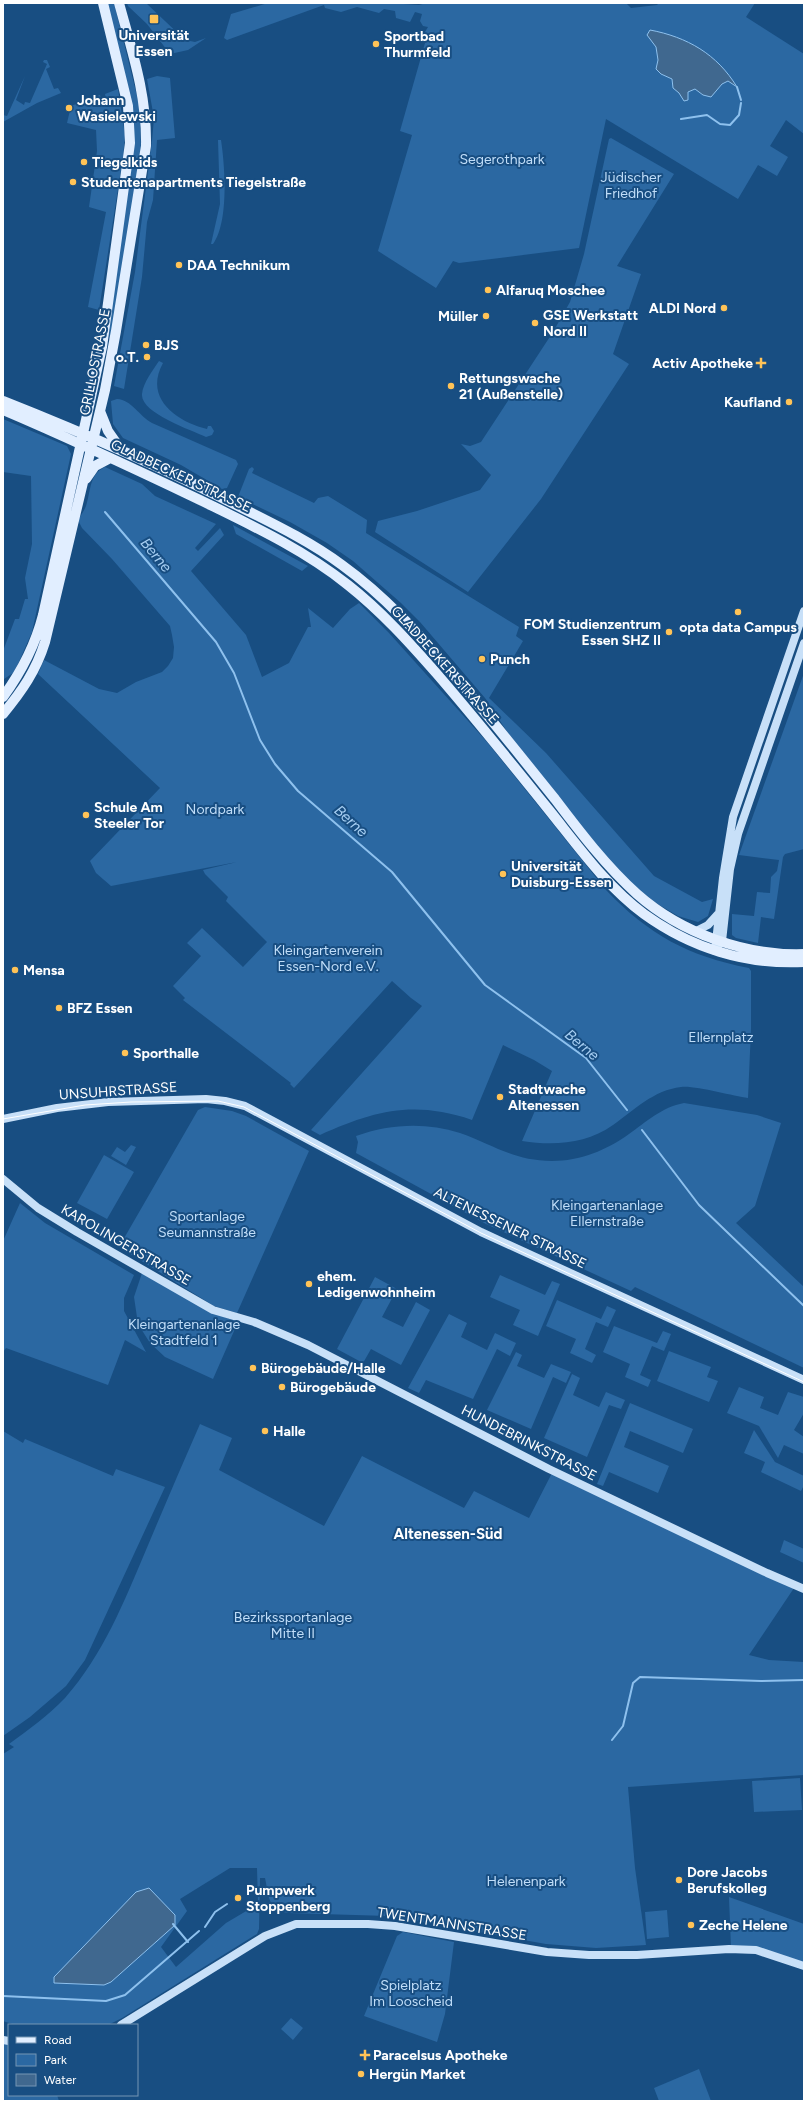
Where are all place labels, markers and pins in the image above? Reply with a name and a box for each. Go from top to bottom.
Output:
marker: Universität Essen [148,13,160,25]
place label: Universität Essen [119,27,190,60]
place label: Sportbad Thurmfeld [384,28,451,61]
marker: Sportbad Thurmfeld [371,39,381,49]
place label: Johann Wasielewski [77,92,156,125]
marker: Johann Wasielewski [64,103,74,113]
place label: Tiegelkids [92,154,158,171]
marker: Tiegelkids [79,157,89,167]
place label: Studentenapartments Tiegelstraße [81,174,306,191]
marker: Studentenapartments Tiegelstraße [68,177,78,187]
place label: DAA Technikum [187,257,290,274]
marker: DAA Technikum [174,260,184,270]
place label: Alfaruq Moschee [496,282,605,299]
marker: Alfaruq Moschee [483,285,493,295]
place label: ALDI Nord [649,300,716,317]
marker: ALDI Nord [719,303,729,313]
place label: GSE Werkstatt Nord II [543,307,638,340]
place label: Müller [438,308,479,325]
marker: Müller [481,311,491,321]
marker: GSE Werkstatt Nord II [530,318,540,328]
place label: BJS [154,337,179,354]
marker: BJS [141,340,151,350]
place label: o.T. [116,349,139,366]
marker: o.T. [142,352,152,362]
place label: Activ Apotheke [652,355,753,372]
marker: Activ Apotheke [756,358,766,368]
place label: Rettungswache 21 (Außenstelle) [459,370,563,403]
marker: Rettungswache 21 (Außenstelle) [446,381,456,391]
place label: Kaufland [724,394,781,411]
marker: Kaufland [784,397,794,407]
marker: opta data Campus [733,607,743,617]
place label: FOM Studienzentrum Essen SHZ II [524,616,661,649]
place label: opta data Campus [679,619,797,636]
marker: FOM Studienzentrum Essen SHZ II [664,627,674,637]
place label: Punch [490,651,530,668]
marker: Punch [477,654,487,664]
place label: Schule Am Steeler Tor [94,799,165,832]
marker: Schule Am Steeler Tor [81,810,91,820]
place label: Universität Duisburg-Essen [511,858,612,891]
marker: Universität Duisburg-Essen [498,869,508,879]
place label: Mensa [23,962,65,979]
marker: Mensa [10,965,20,975]
place label: BFZ Essen [67,1000,133,1017]
marker: BFZ Essen [54,1003,64,1013]
place label: Sporthalle [133,1045,199,1062]
marker: Sporthalle [120,1048,130,1058]
place label: Stadtwache Altenessen [508,1081,586,1114]
marker: Stadtwache Altenessen [495,1092,505,1102]
place label: ehem. Ledigenwohnheim [317,1268,435,1301]
marker: ehem. Ledigenwohnheim [304,1279,314,1289]
place label: Bürogebäude/Halle [261,1360,386,1377]
marker: Bürogebäude/Halle [248,1363,258,1373]
place label: Bürogebäude [290,1379,376,1396]
marker: Bürogebäude [277,1382,287,1392]
place label: Halle [273,1423,306,1440]
marker: Halle [260,1426,270,1436]
place label: Dore Jacobs Berufskolleg [687,1864,768,1897]
marker: Dore Jacobs Berufskolleg [674,1875,684,1885]
place label: Pumpwerk Stoppenberg [246,1882,331,1915]
marker: Pumpwerk Stoppenberg [233,1893,243,1903]
place label: Zeche Helene [699,1917,788,1934]
marker: Zeche Helene [686,1920,696,1930]
place label: Paracelsus Apotheke [373,2047,508,2064]
marker: Paracelsus Apotheke [360,2050,370,2060]
place label: Hergün Market [369,2066,466,2083]
marker: Hergün Market [356,2069,366,2079]

